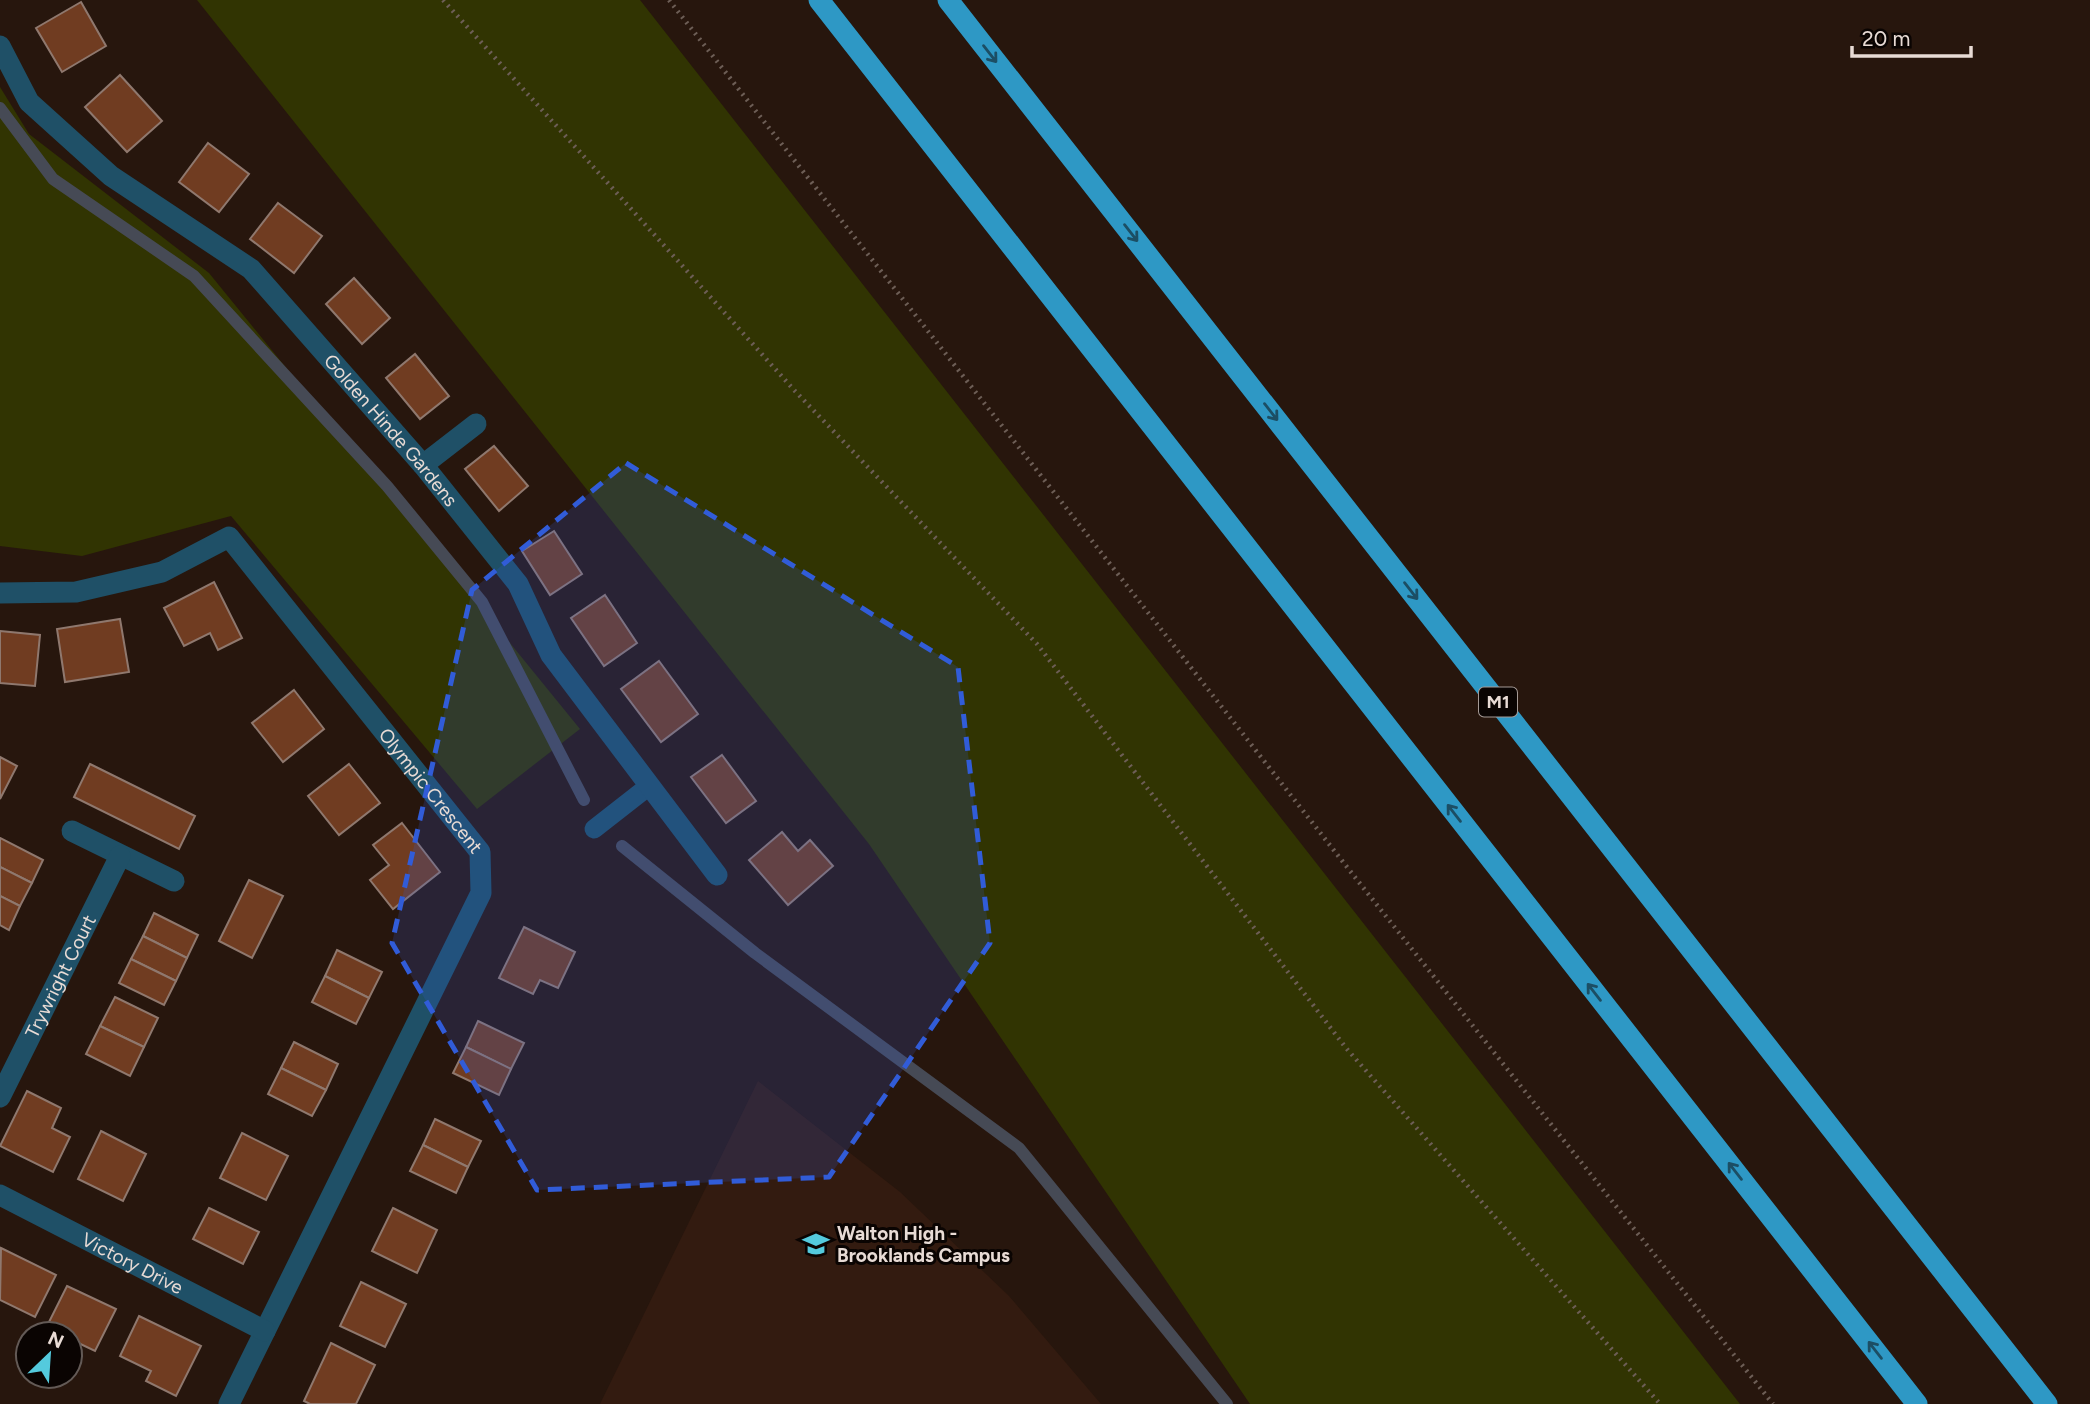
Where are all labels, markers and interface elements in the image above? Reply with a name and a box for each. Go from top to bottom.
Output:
scale bar [1852,14,1971,58]
text: 20 m [1862,26,1910,51]
one-way arrow [983,44,998,62]
one-way arrow [1123,223,1138,242]
street label: Golden Hinde Gardens [319,349,463,511]
one-way arrow [1263,402,1278,421]
one-way arrow [1404,582,1419,600]
road number: M1 [1479,688,1517,716]
street label: Olympic Crescent [374,723,488,858]
one-way arrow [1446,805,1461,823]
street label: Trywright Court [20,911,100,1041]
one-way arrow [1587,984,1602,1002]
one-way arrow [1727,1163,1742,1181]
place label: Walton High - Brooklands Campus [837,1222,1010,1267]
street label: Victory Drive [78,1227,187,1299]
school or university icon: Walton High - Brooklands Campus [801,1229,831,1259]
north arrow [14,1320,84,1390]
text: N [44,1327,67,1354]
one-way arrow [1867,1342,1882,1360]

